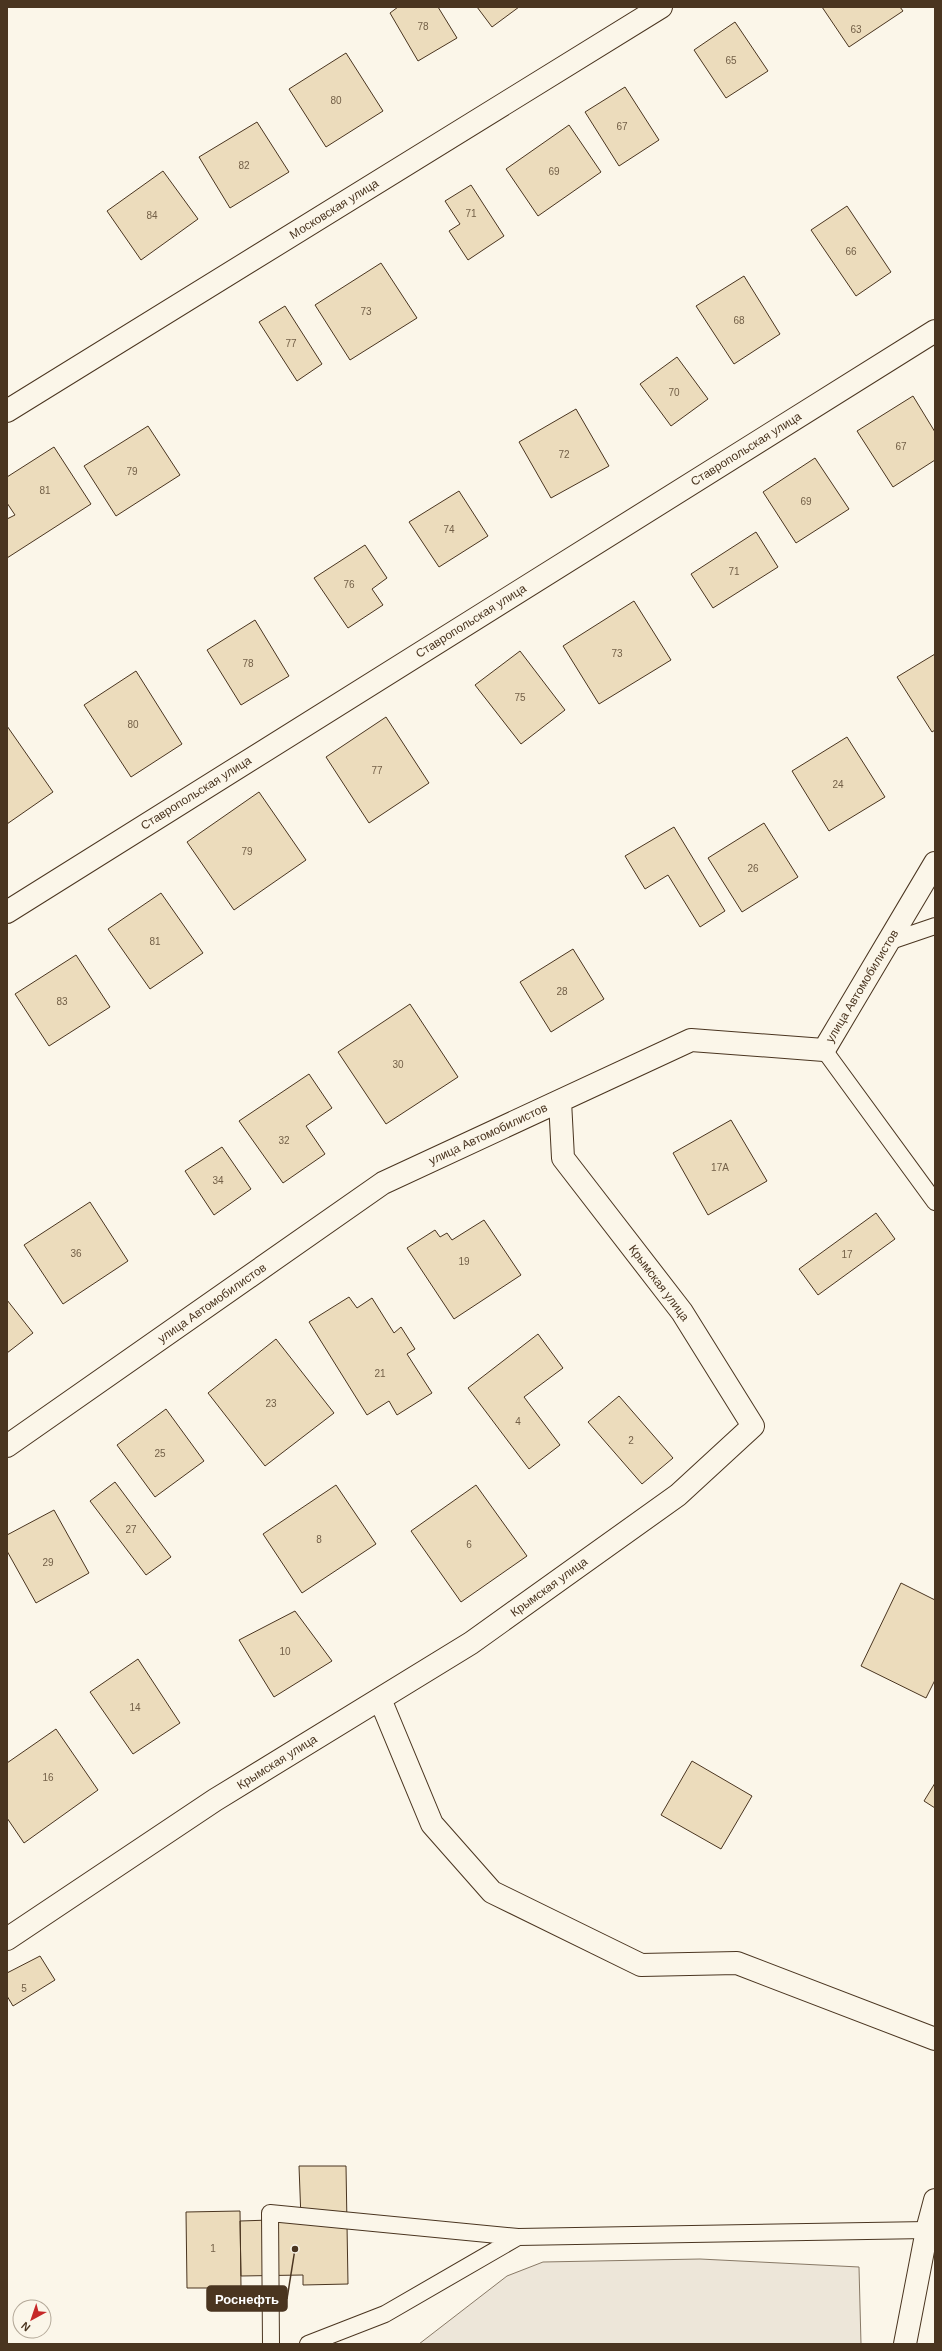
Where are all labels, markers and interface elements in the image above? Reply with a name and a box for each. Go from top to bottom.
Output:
house number: 78 [417,21,429,32]
house number: 63 [850,24,862,35]
house number: 65 [725,55,737,66]
house number: 80 [330,95,342,106]
house number: 67 [616,121,628,132]
house number: 82 [238,160,250,171]
house number: 69 [548,166,560,177]
street label: Московская улица [287,176,381,242]
house number: 71 [465,208,477,219]
house number: 84 [146,210,158,221]
house number: 66 [845,246,857,257]
house number: 73 [360,306,372,317]
house number: 68 [733,315,745,326]
house number: 77 [285,338,297,349]
house number: 70 [668,387,680,398]
street label: Ставропольская улица [688,409,804,489]
house number: 67 [895,441,907,452]
house number: 72 [558,449,570,460]
house number: 79 [126,466,138,477]
house number: 81 [39,485,51,496]
house number: 69 [800,496,812,507]
house number: 74 [443,524,455,535]
house number: 71 [728,566,740,577]
house number: 76 [343,579,355,590]
street label: Ставропольская улица [413,581,529,661]
house number: 73 [611,648,623,659]
house number: 78 [242,658,254,669]
house number: 75 [514,692,526,703]
house number: 80 [127,719,139,730]
street label: Ставропольская улица [138,753,254,833]
house number: 77 [371,765,383,776]
house number: 24 [832,779,844,790]
house number: 79 [241,846,253,857]
house number: 26 [747,863,759,874]
street label: улица Автомобилистов [823,927,901,1045]
house number: 81 [149,936,161,947]
house number: 28 [556,986,568,997]
house number: 83 [56,996,68,1007]
house number: 30 [392,1059,404,1070]
street label: улица Автомобилистов [427,1100,549,1168]
house number: 32 [278,1135,290,1146]
house number: 17А [711,1162,729,1173]
house number: 34 [212,1175,224,1186]
street label: Крымская улица [626,1242,692,1324]
house number: 36 [70,1248,82,1259]
house number: 17 [841,1249,853,1260]
house number: 19 [458,1256,470,1267]
street label: улица Автомобилистов [155,1260,269,1346]
house number: 21 [374,1368,386,1379]
house number: 23 [265,1398,277,1409]
house number: 4 [515,1416,521,1427]
house number: 2 [628,1435,634,1446]
house number: 25 [154,1448,166,1459]
house number: 27 [125,1524,137,1535]
house number: 8 [316,1534,322,1545]
house number: 6 [466,1539,472,1550]
street label: Крымская улица [508,1554,590,1620]
house number: 29 [42,1557,54,1568]
house number: 10 [279,1646,291,1657]
house number: 14 [129,1702,141,1713]
street label: Крымская улица [234,1732,320,1792]
house number: 16 [42,1772,54,1783]
house number: 5 [21,1983,27,1994]
house number: 1 [210,2243,216,2254]
callout: Роснефть [207,2286,287,2311]
text: Роснефть [215,2292,279,2307]
north arrow [12,2299,52,2339]
text: N [19,2319,32,2334]

